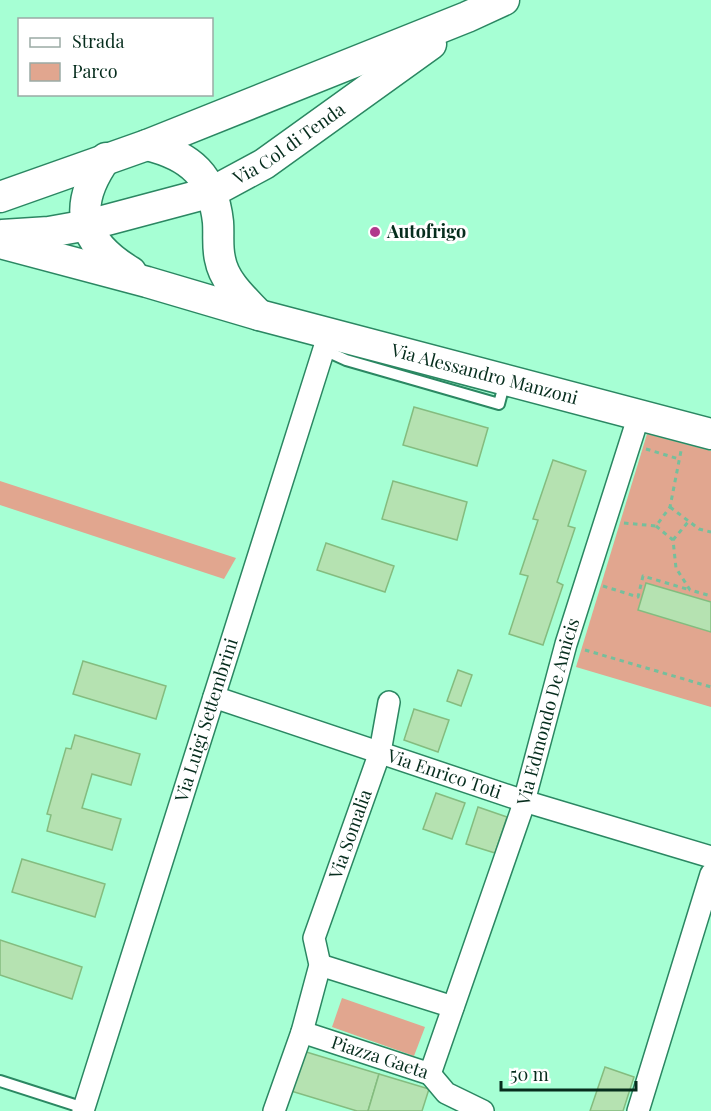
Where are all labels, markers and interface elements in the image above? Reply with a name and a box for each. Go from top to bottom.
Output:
legend [18,18,213,96]
text: Strada [72,29,125,53]
text: Parco [72,59,118,83]
street label: Via Col di Tenda [228,97,349,190]
place label: Autofrigo [386,219,466,243]
marker: Autofrigo [368,225,382,239]
street label: Via Alessandro Manzoni [388,337,581,409]
street label: Via Edmondo De Amicis [510,615,585,809]
street label: Via Luigi Settembrini [168,635,243,806]
street label: Via Enrico Toti [384,743,505,804]
street label: Via Somalia [323,786,377,883]
street label: Piazza Gaeta [328,1029,432,1084]
scale bar [501,1054,636,1092]
text: 50 m [510,1062,549,1086]

